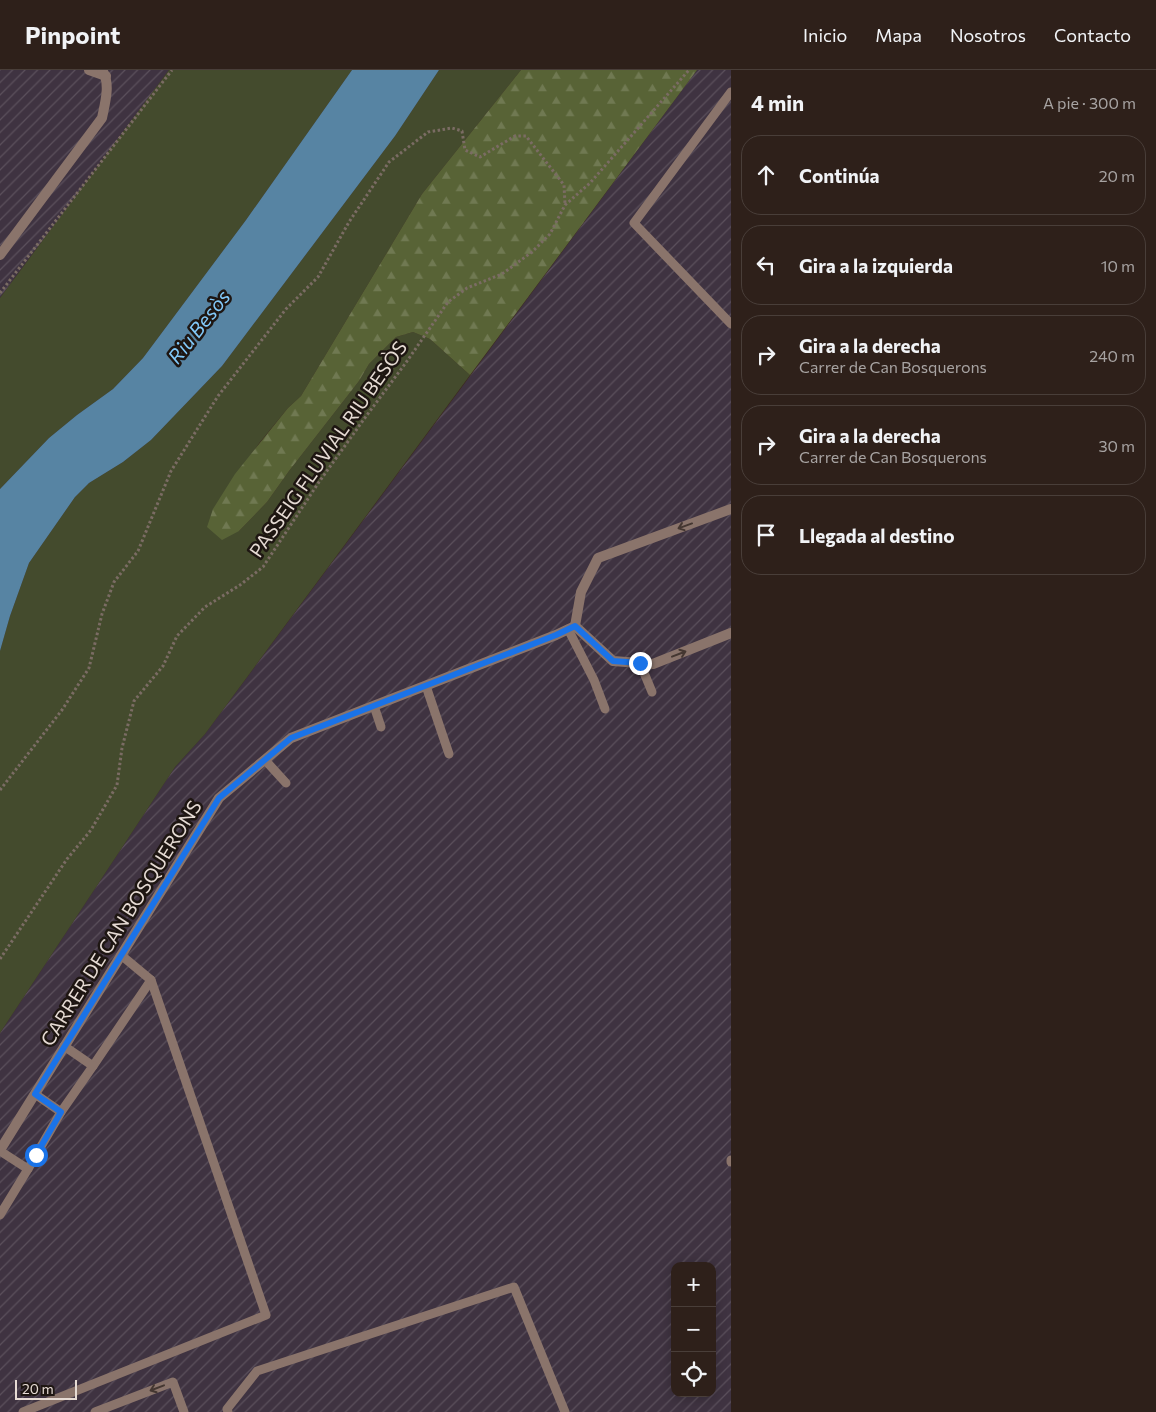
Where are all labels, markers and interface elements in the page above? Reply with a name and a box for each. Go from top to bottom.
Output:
text: Pinpoint [25,20,120,49]
text: Inicio [803,24,847,46]
text: Mapa [875,24,922,46]
text: Nosotros [950,24,1026,46]
text: Contacto [1054,24,1131,46]
text: 4 min [751,90,804,115]
text: A pie · 300 m [1043,93,1136,112]
icon: ahead [752,161,780,189]
text: Continúa [799,164,880,187]
text: 20 m [1099,166,1135,185]
icon: left [752,251,780,279]
text: Gira a la izquierda [799,254,953,277]
text: 10 m [1101,256,1135,275]
water label: Riu Besòs [162,285,234,368]
text: Gira a la derecha [799,334,941,357]
street label: PASSEIG FLUVIAL RIU BESÒS [243,336,411,561]
icon: right [752,341,780,369]
text: 240 m [1089,346,1135,365]
text: Carrer de Can Bosquerons [799,357,987,376]
text: Gira a la derecha [799,424,941,447]
icon: right [752,431,780,459]
text: 30 m [1098,436,1135,455]
text: Carrer de Can Bosquerons [799,447,987,466]
icon: arrive [752,521,780,549]
one-way arrow [678,522,693,531]
text: Llegada al destino [799,524,955,547]
one-way arrow [671,649,686,658]
route end [629,652,652,675]
street label: CARRER DE CAN BOSQUERONS [35,796,206,1050]
route start [25,1144,48,1167]
map controls [671,1262,716,1397]
button: + [671,1262,716,1307]
button: − [671,1307,716,1352]
button: locate [671,1352,716,1397]
scale bar [15,1377,78,1400]
text: 20 m [22,1380,54,1397]
one-way arrow [150,1384,166,1393]

